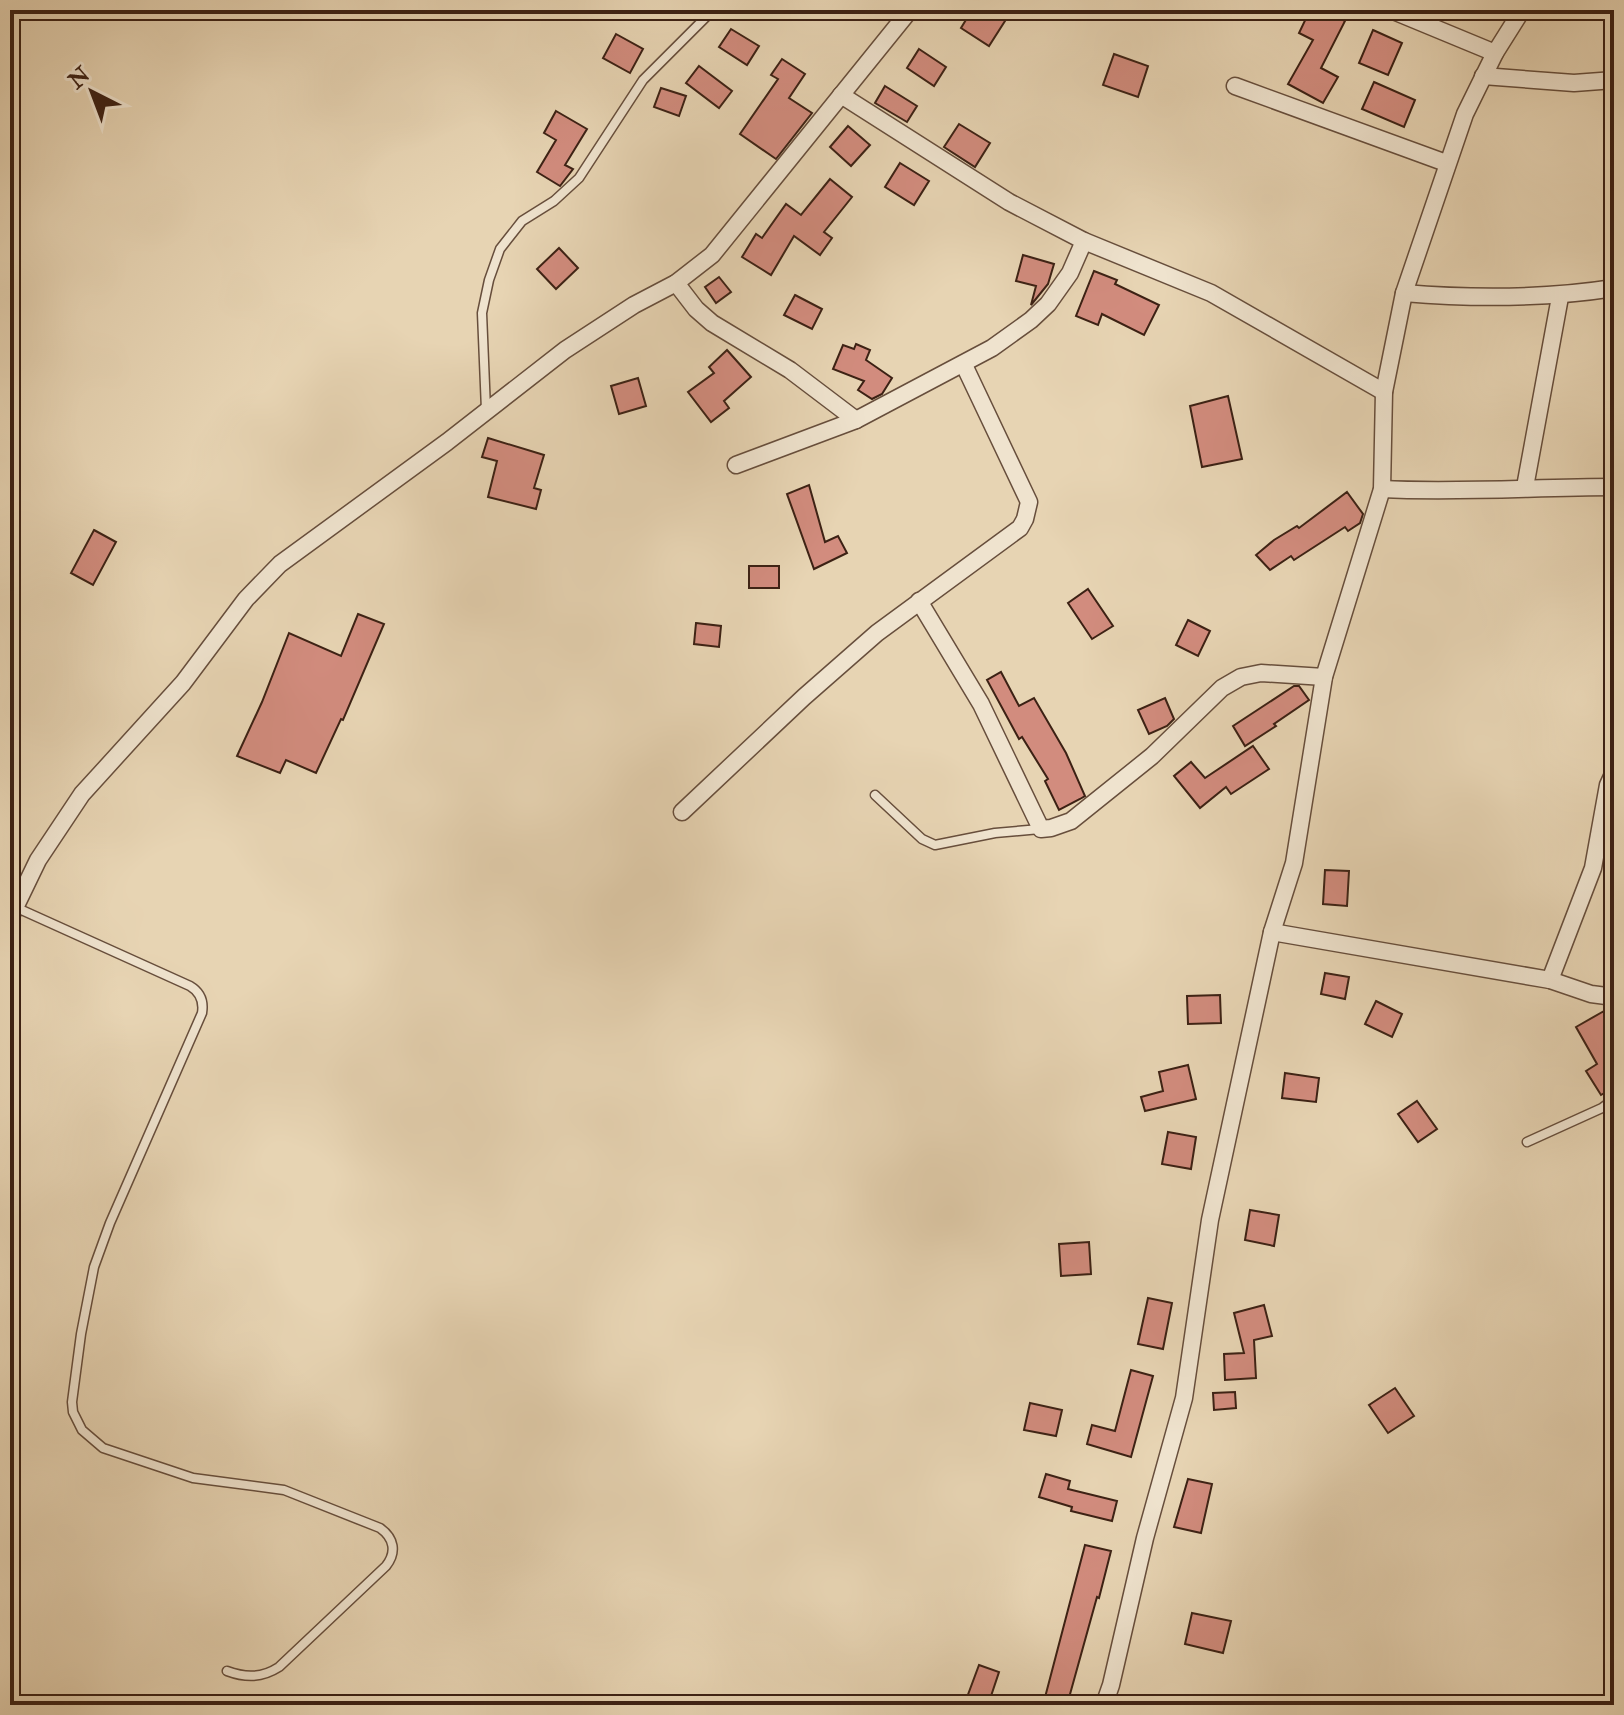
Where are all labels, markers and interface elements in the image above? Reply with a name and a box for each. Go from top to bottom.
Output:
north arrow [52,52,132,132]
text: N [62,61,96,96]

